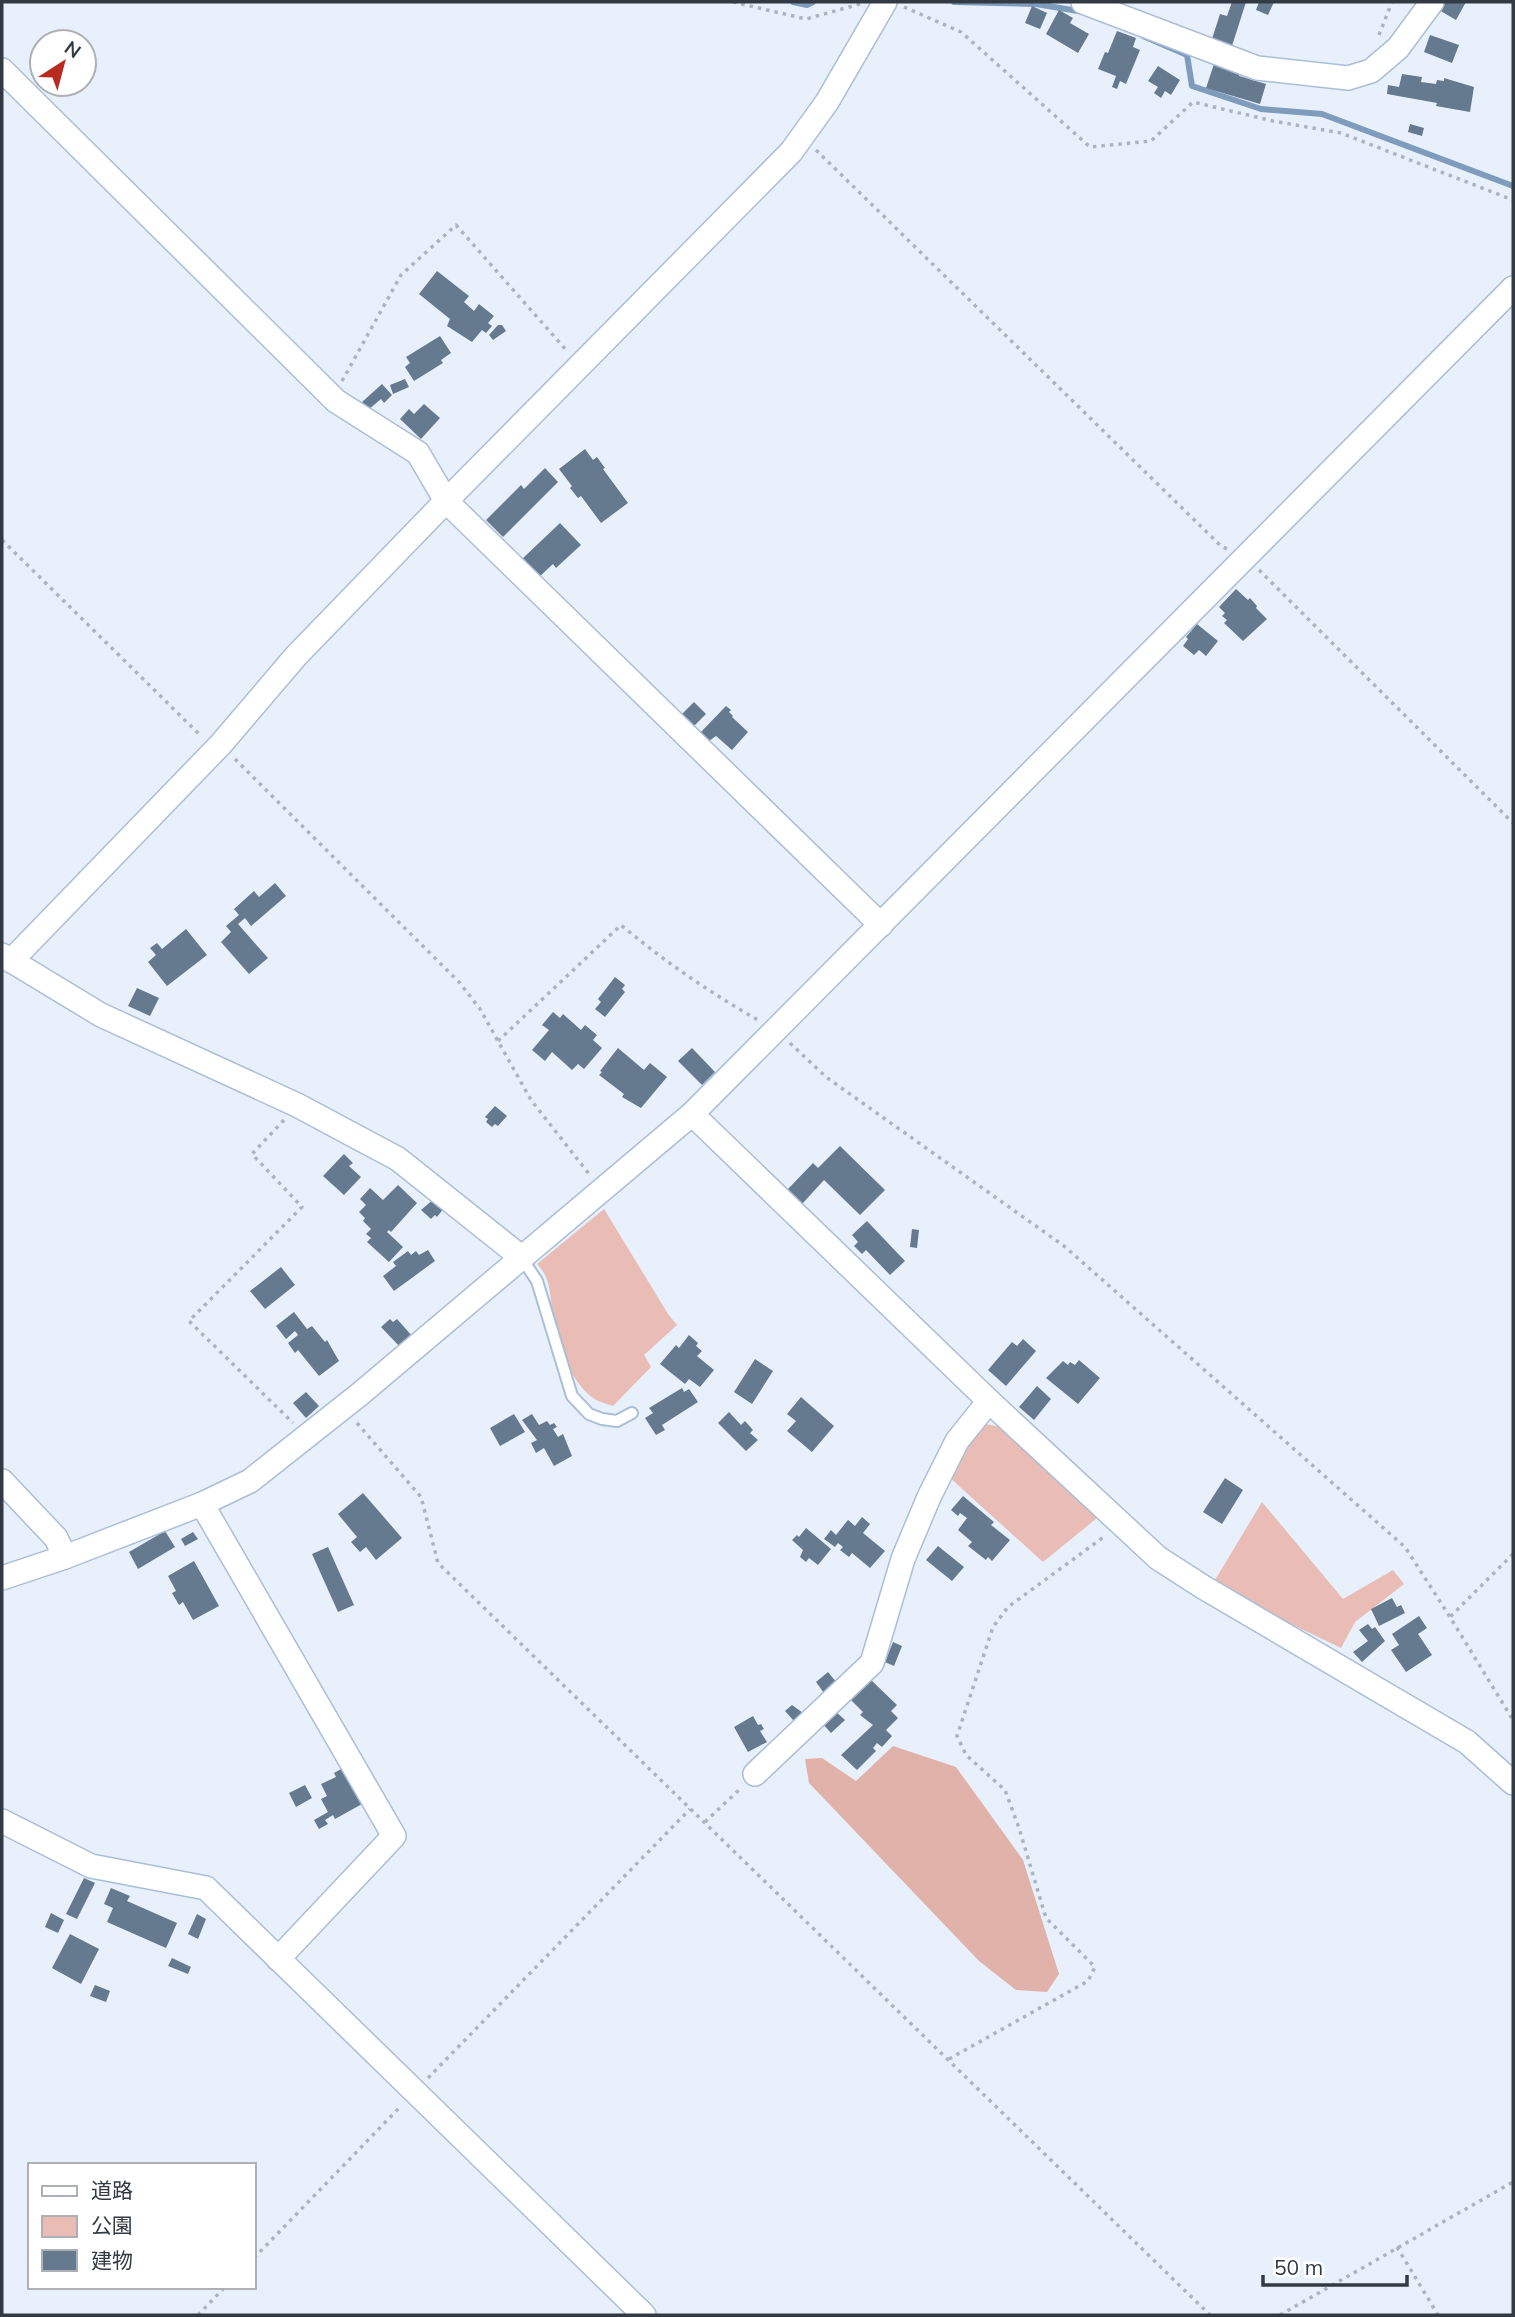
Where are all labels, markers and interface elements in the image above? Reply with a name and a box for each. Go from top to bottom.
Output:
north arrow [28,28,98,98]
text: N [60,35,86,63]
legend [28,2163,256,2289]
text: 道路 [91,2177,133,2203]
text: 公園 [91,2212,133,2238]
scale bar [1263,2244,1406,2288]
text: 建物 [91,2247,133,2273]
text: 50 m [1274,2254,1323,2280]

